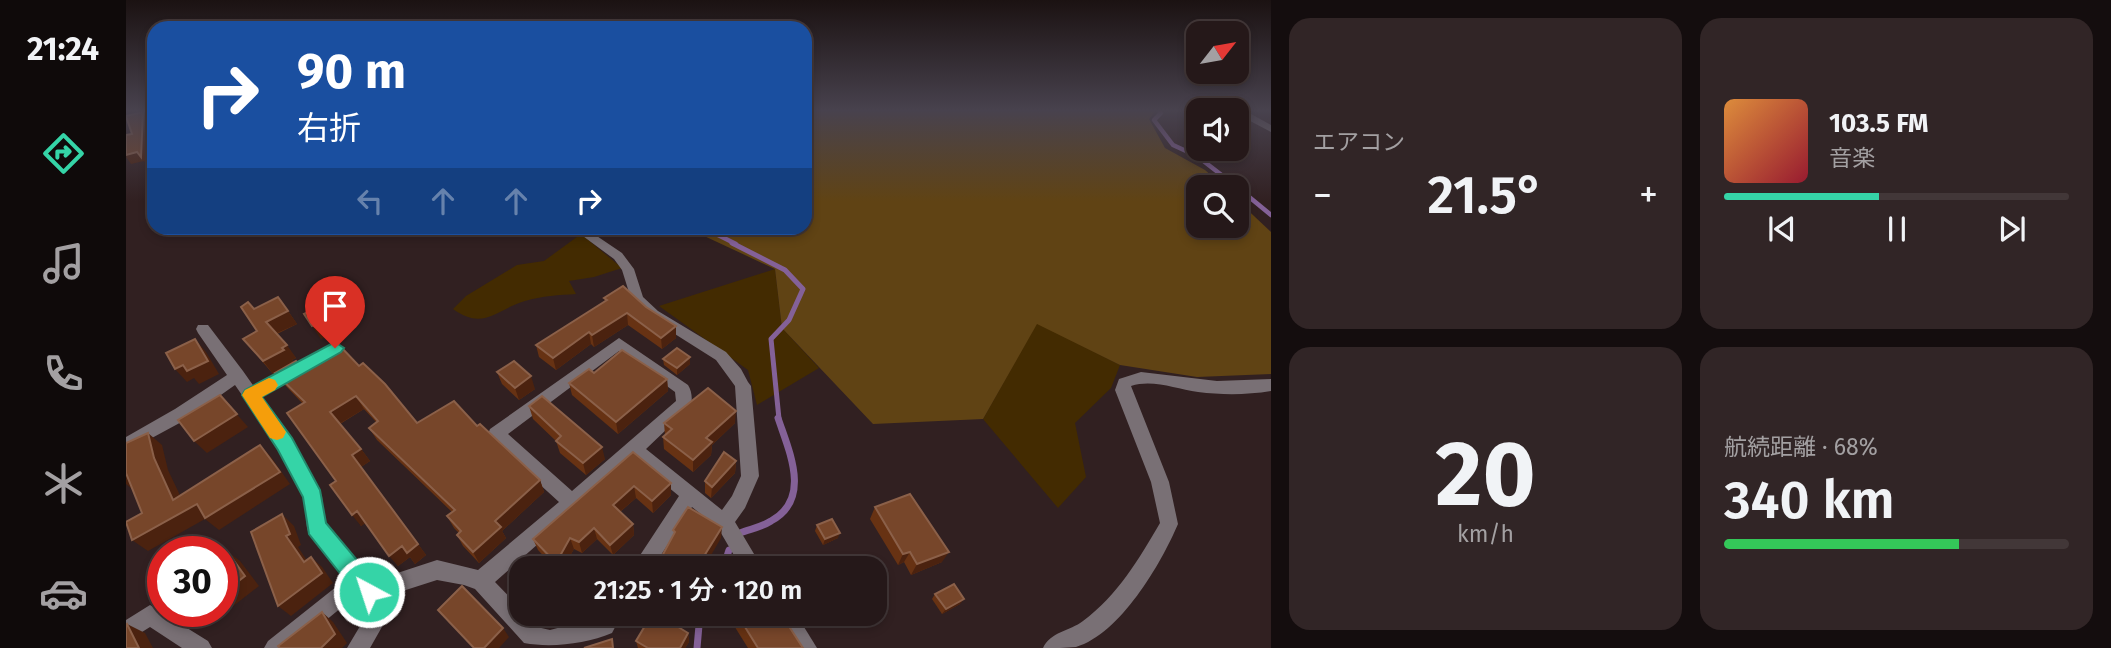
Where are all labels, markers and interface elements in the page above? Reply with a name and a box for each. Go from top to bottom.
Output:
north arrow [1186,21,1250,84]
map controls [1186,21,1249,238]
text: 21:24 [27,30,99,68]
text: 90 m [297,42,406,101]
icon: right [182,49,273,140]
button: sound [1186,98,1249,161]
text: 103.5 FM [1829,108,1929,139]
text: 右折 [297,109,361,147]
text: エアコン [1313,128,1405,156]
icon: directions [39,129,88,178]
text: 音楽 [1829,144,1875,172]
text: 21.5° [1427,164,1544,227]
text: − [1313,172,1332,218]
text: + [1639,172,1658,218]
button: search [1186,175,1249,238]
icon: left [351,182,389,220]
icon: ahead [424,182,462,220]
icon: ahead [497,182,535,220]
icon: right [570,182,608,220]
icon: previous [1763,210,1801,248]
icon: pause [1878,210,1916,248]
icon: next [1993,210,2031,248]
icon: music [39,239,88,288]
pin [305,276,365,348]
icon: arrive [316,287,354,325]
icon: phone [39,349,88,398]
text: 20 [1435,420,1536,529]
text: 航続距離 · 68% [1724,433,1878,461]
icon: climate [39,459,88,508]
text: 340 km [1724,469,1895,532]
text: km/h [1457,520,1514,548]
speed limit sign: 30 [147,536,238,627]
position arrow [332,555,406,629]
icon: car [39,569,88,618]
text: 21:25 · 1 分 · 120 m [594,575,802,606]

